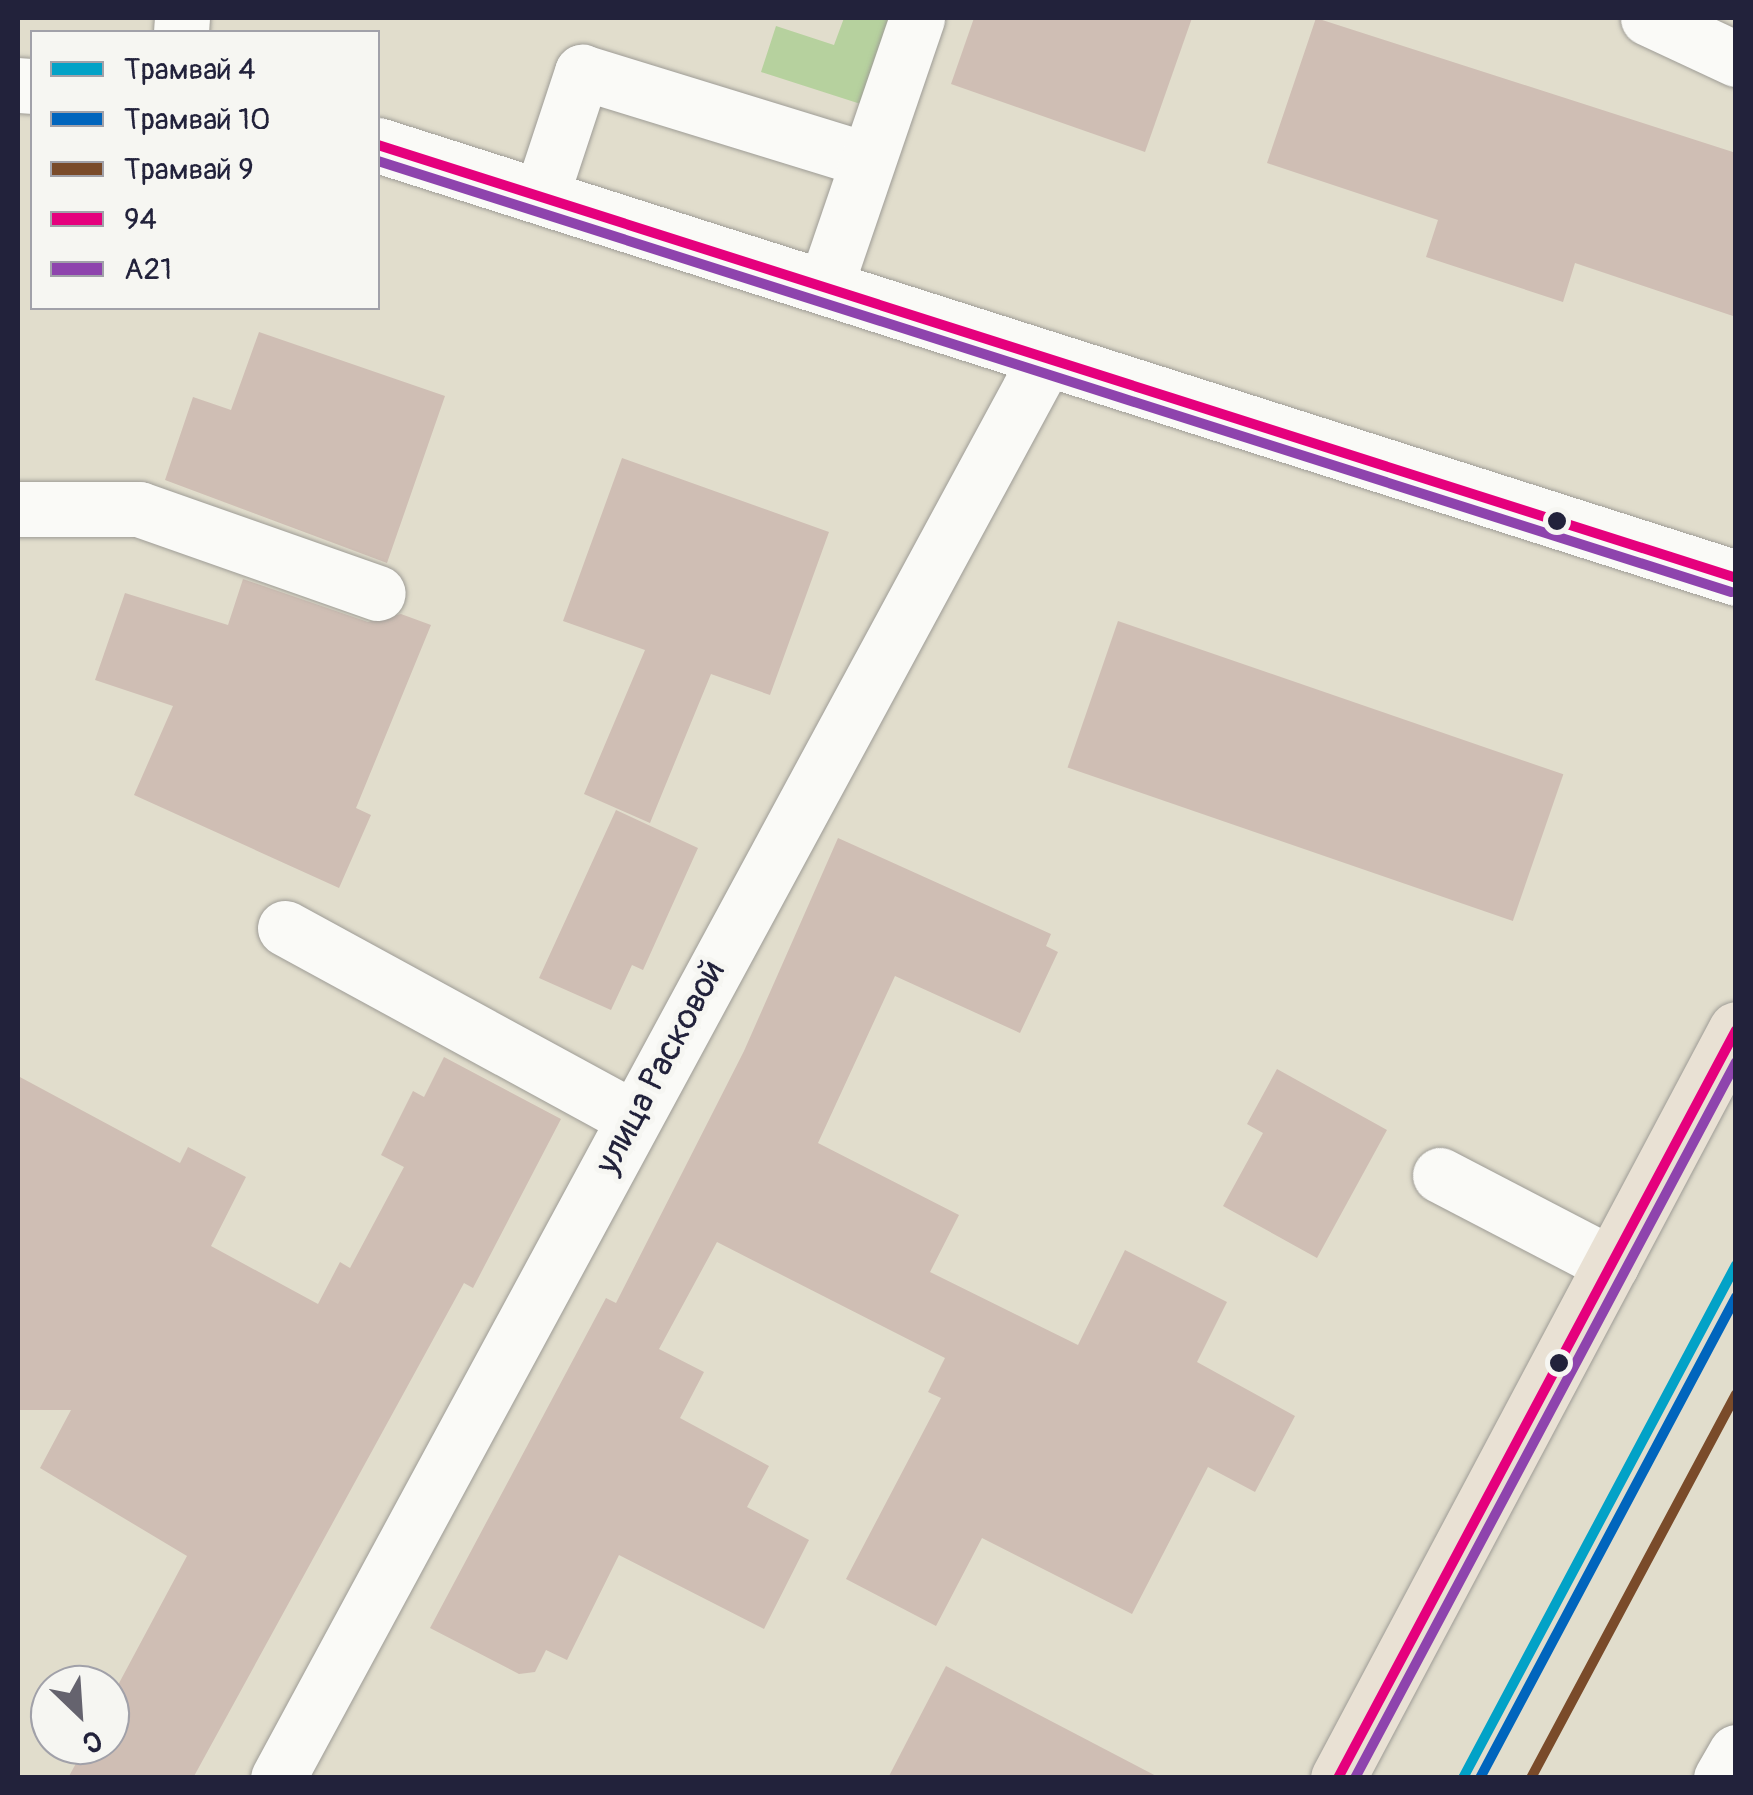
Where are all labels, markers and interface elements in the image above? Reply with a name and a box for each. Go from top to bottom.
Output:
legend [30,30,380,310]
text: Трамвай 4 [124,51,256,88]
text: Трамвай 10 [124,101,270,138]
text: Трамвай 9 [124,151,254,188]
text: 94 [124,201,157,238]
text: А21 [124,251,172,288]
unlabelled marker [1547,511,1567,531]
street label: улица Расковой [586,953,734,1181]
unlabelled marker [1549,1353,1569,1373]
north arrow [30,1665,130,1765]
text: С [77,1721,107,1760]

